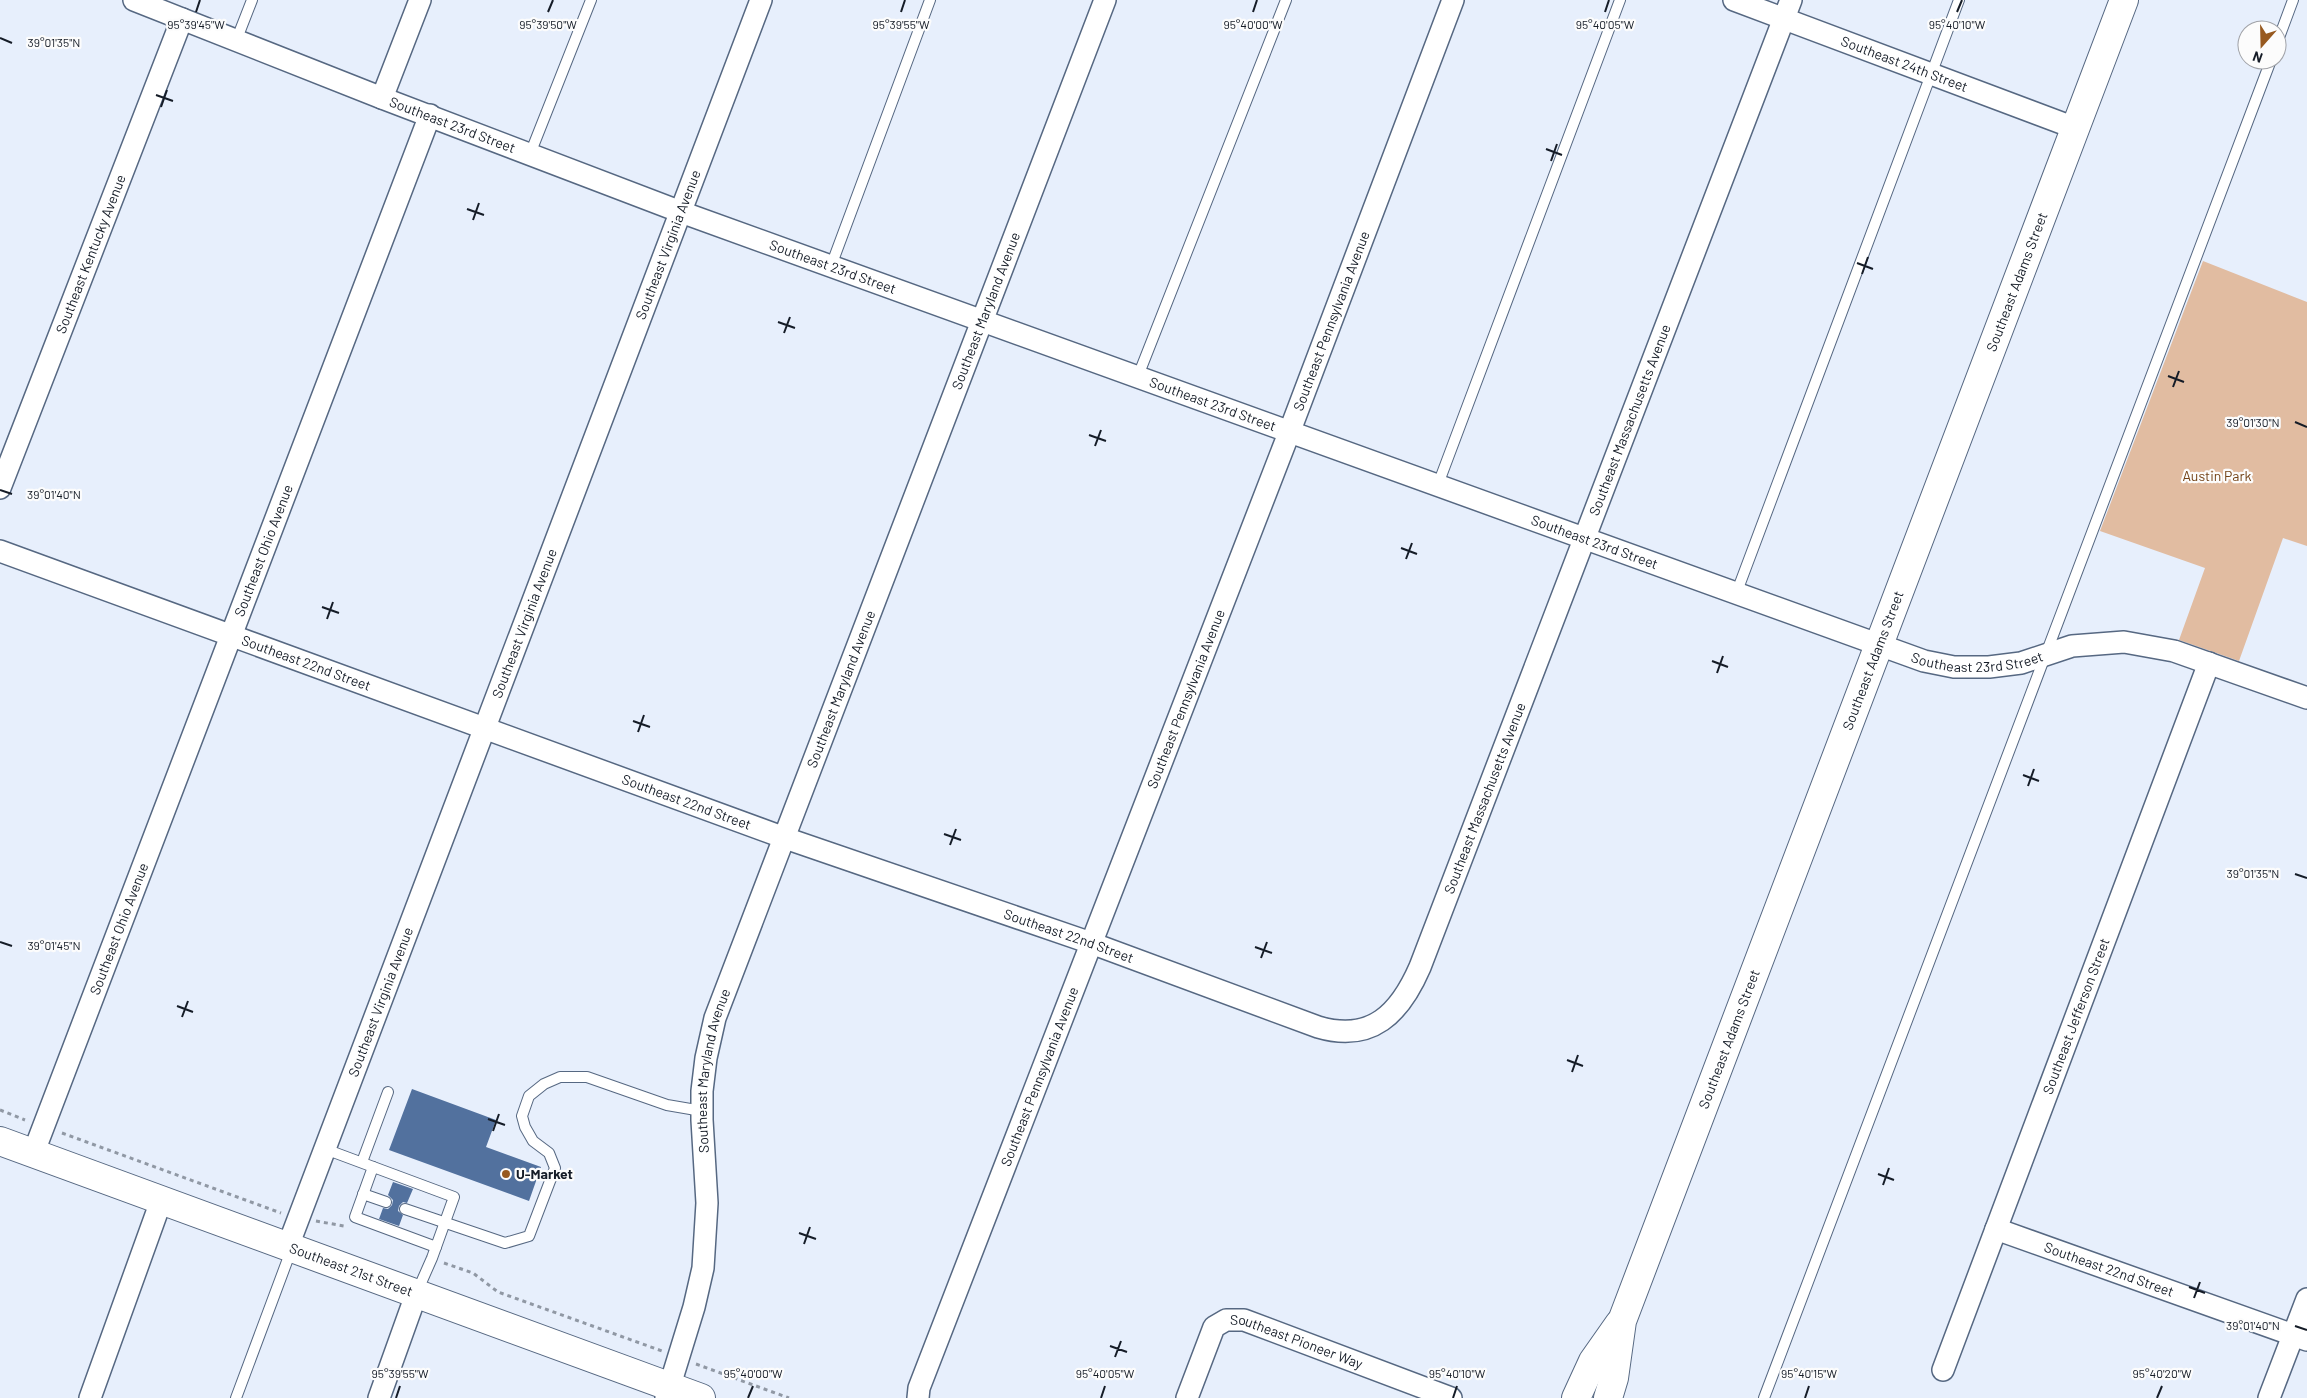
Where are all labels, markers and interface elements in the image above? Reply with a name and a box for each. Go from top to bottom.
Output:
text: 95°39'45"W [167,17,225,31]
text: 95°39'50"W [519,17,577,31]
text: 95°39'55"W [872,17,930,31]
text: 95°40'00"W [1223,17,1283,31]
text: 95°40'05"W [1576,17,1635,31]
text: 95°40'10"W [1929,17,1986,31]
north arrow [2237,20,2287,70]
street label: Southeast 24th Street [1839,32,1970,95]
text: 39°01'35"N [28,35,80,49]
text: N [2250,48,2265,67]
street label: Southeast 23rd Street [387,93,518,156]
street label: Southeast Virginia Avenue [632,167,704,322]
street label: Southeast Kentucky Avenue [52,172,129,336]
street label: Southeast Adams Street [1982,210,2051,354]
street label: Southeast Pennsylvania Avenue [1289,228,1373,413]
street label: Southeast Maryland Avenue [948,230,1023,392]
street label: Southeast 23rd Street [767,236,899,297]
street label: Southeast Massachusetts Avenue [1585,322,1674,518]
street label: Southeast 23rd Street [1147,373,1279,434]
text: 39°01'30"N [2226,415,2280,429]
park label: Austin Park [2182,467,2252,484]
street label: Southeast Ohio Avenue [230,482,296,619]
text: 39°01'40"N [27,487,81,501]
street label: Southeast 23rd Street [1529,511,1660,572]
street label: Southeast Virginia Avenue [488,546,560,700]
street label: Southeast Adams Street [1838,588,1907,732]
street label: Southeast Pennsylvania Avenue [1143,607,1228,791]
street label: Southeast Maryland Avenue [803,608,878,770]
street label: Southeast 22nd Street [239,631,373,694]
street label: Southeast 23rd Street [1909,647,2045,675]
street label: Southeast Massachusetts Avenue [1440,700,1529,896]
street label: Southeast 22nd Street [620,770,754,833]
street label: Southeast Ohio Avenue [86,860,151,997]
text: 39°01'35"N [2227,866,2279,880]
street label: Southeast 22nd Street [1002,905,1136,966]
street label: Southeast Virginia Avenue [344,925,416,1079]
street label: Southeast Jefferson Street [2039,936,2113,1096]
text: 39°01'45"N [27,938,81,952]
street label: Southeast Adams Street [1694,967,1763,1111]
street label: Southeast Pennsylvania Avenue [997,984,1082,1169]
street label: Southeast Maryland Avenue [693,986,733,1154]
place label: U-Market [516,1165,573,1182]
marker: U-Market [500,1168,512,1180]
street label: Southeast 22nd Street [2042,1238,2176,1300]
street label: Southeast 21st Street [287,1239,415,1300]
street label: Southeast Pioneer Way [1230,1311,1366,1372]
text: 39°01'40"N [2226,1318,2280,1332]
text: 95°39'55"W [371,1366,429,1380]
text: 95°40'00"W [723,1366,783,1380]
text: 95°40'05"W [1076,1366,1135,1380]
text: 95°40'10"W [1429,1366,1486,1380]
text: 95°40'15"W [1781,1366,1837,1380]
text: 95°40'20"W [2133,1366,2192,1380]

